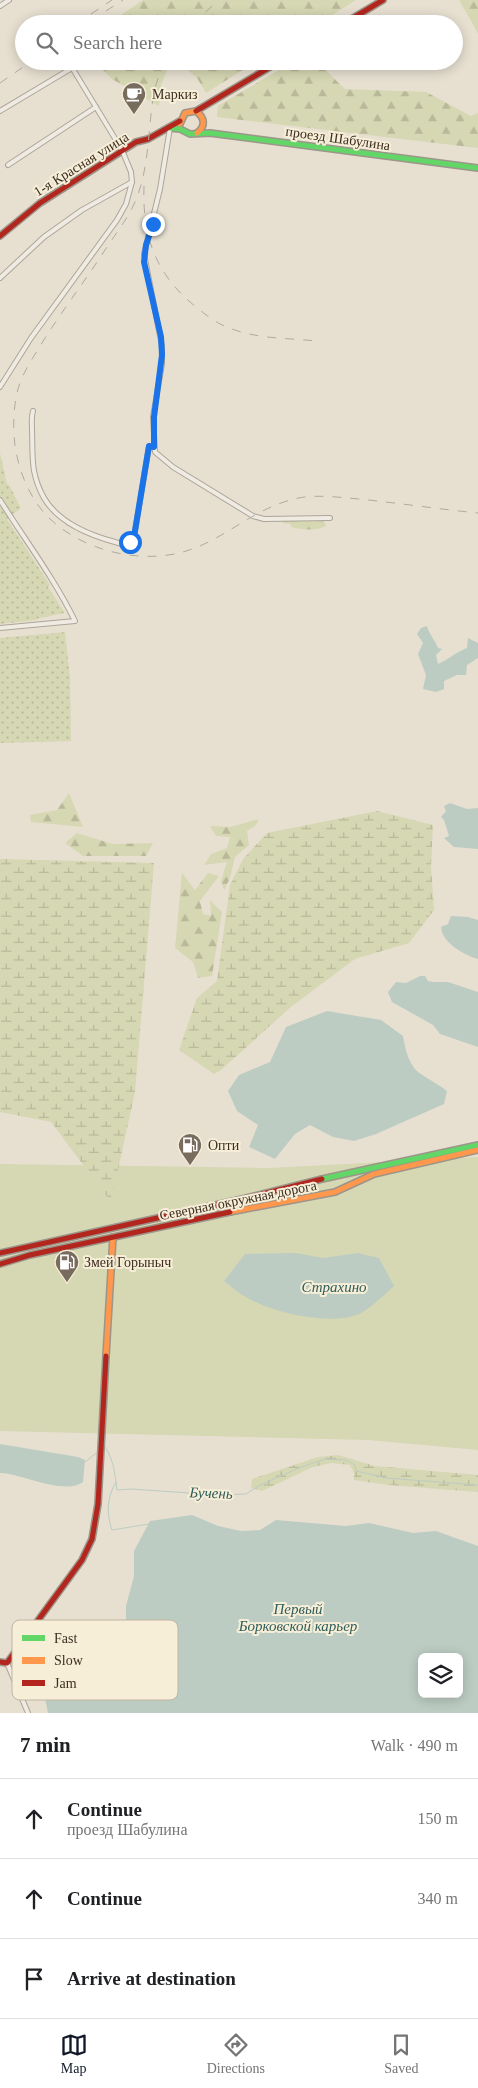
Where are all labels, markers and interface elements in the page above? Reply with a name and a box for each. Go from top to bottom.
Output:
search box [15,15,463,70]
icon: search [33,29,61,57]
text: Search here [73,32,162,53]
cafe icon: Маркиз [121,81,147,115]
place label: Маркиз [152,87,198,102]
street label: проезд Шабулина [285,124,392,153]
street label: 1-я Красная улица [31,129,132,200]
route end [142,213,165,236]
route start [119,531,142,554]
fuel station icon: Опти [177,1132,203,1166]
place label: Опти [208,1138,240,1153]
street label: Северная окружная дорога [158,1178,319,1223]
fuel station icon: Змей Горыныч [54,1249,80,1283]
place label: Змей Горыныч [84,1255,171,1270]
water label: Страхино [301,1279,367,1295]
water label: Бучень [188,1484,233,1502]
water label: Первый Борковской карьер [238,1601,358,1634]
legend [12,1620,178,1700]
text: Fast [54,1631,77,1646]
text: Slow [54,1653,84,1668]
map controls [418,1653,463,1698]
button: layers [418,1653,463,1698]
text: Jam [54,1676,77,1691]
text: 7 min [20,1733,71,1757]
text: Walk · 490 m [371,1737,458,1754]
text: Continue [67,1799,142,1820]
icon: ahead [20,1805,48,1833]
text: 150 m [418,1810,458,1827]
text: проезд Шабулина [67,1821,188,1838]
icon: ahead [20,1885,48,1913]
text: Continue [67,1888,142,1909]
text: 340 m [418,1890,458,1907]
icon: arrive [20,1965,48,1993]
text: Arrive at destination [67,1968,236,1989]
tab: Map [60,2031,88,2077]
tab: Directions [207,2031,265,2077]
tab: Saved [384,2031,418,2077]

